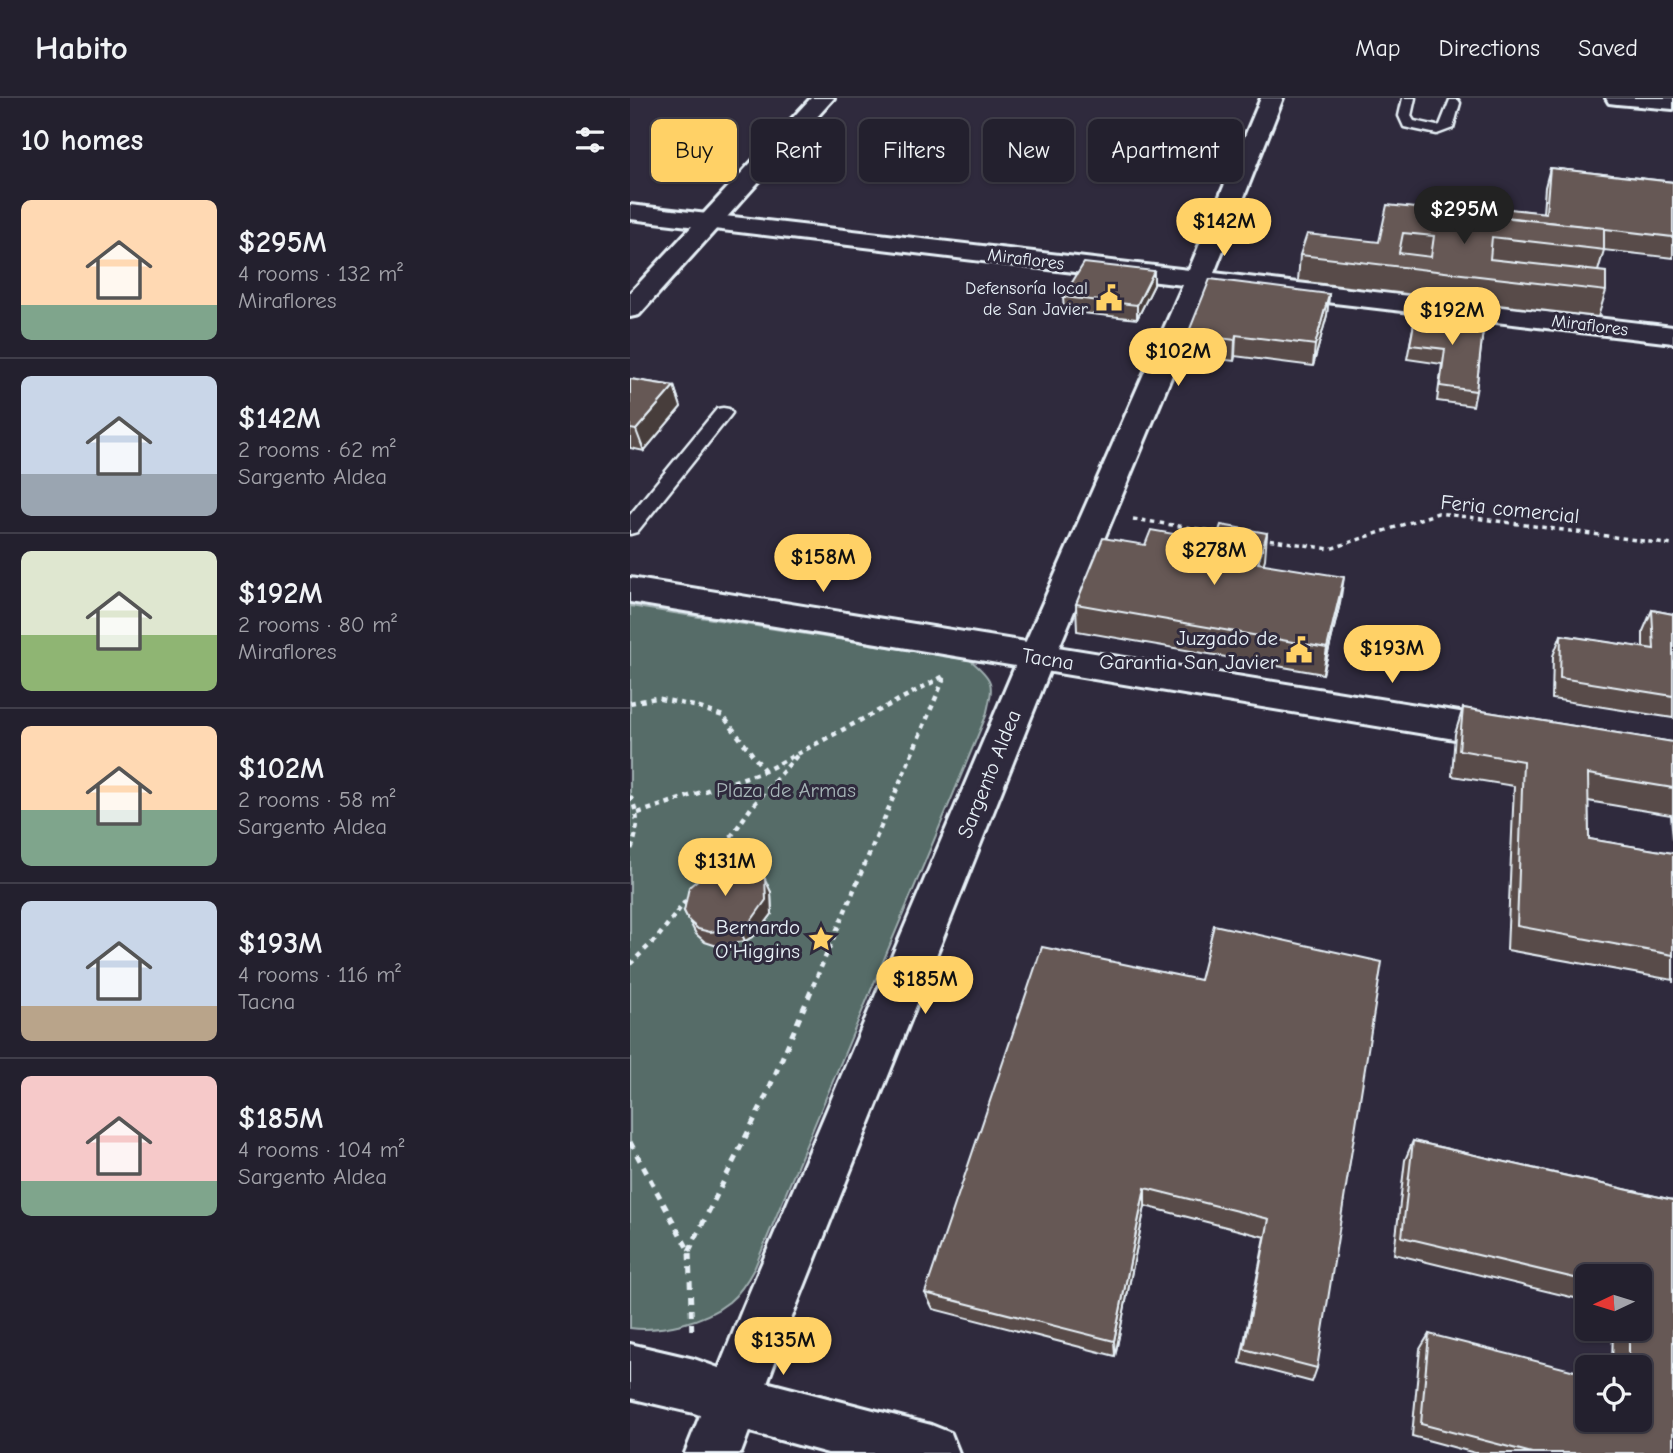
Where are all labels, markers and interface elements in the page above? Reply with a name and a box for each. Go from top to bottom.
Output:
text: Habito [35,29,128,67]
text: Map [1355,34,1401,62]
text: Directions [1439,34,1540,62]
text: Saved [1578,34,1638,62]
chip: Buy [651,119,737,182]
chip: Rent [751,119,845,182]
chip: Filters [859,119,969,182]
chip: New [983,119,1074,182]
chip: Apartment [1088,119,1243,182]
icon: filters [571,121,609,159]
text: 10 homes [21,123,143,158]
pin: $295M [1415,186,1513,246]
text: $295M [1430,195,1498,222]
pin: $142M [1175,198,1273,258]
text: $142M [1192,207,1256,234]
text: $295M [238,225,327,260]
icon: home [77,228,161,312]
street label: Miraflores [986,244,1065,275]
text: 4 rooms · 132 m² [238,260,403,287]
place label: Defensoría local de San Javier [965,278,1089,320]
public building icon: Defensoría local de San Javier [1094,283,1124,313]
text: Miraflores [238,287,336,314]
pin: $192M [1403,288,1501,347]
text: $192M [1420,296,1484,323]
street label: Miraflores [1550,310,1629,341]
pin: $102M [1129,328,1227,388]
text: $102M [1145,337,1211,364]
text: $142M [238,401,321,436]
icon: home [77,404,161,488]
text: 2 rooms · 62 m² [238,436,396,463]
text: Sargento Aldea [238,463,387,490]
street label: Feria comercial [1439,490,1581,528]
pin: $278M [1165,528,1263,587]
pin: $158M [774,534,872,594]
text: $278M [1181,536,1247,563]
text: $158M [790,543,856,570]
text: $192M [238,576,323,611]
icon: home [77,579,161,663]
text: 2 rooms · 80 m² [238,611,397,638]
place label: Juzgado de Garantia San Javier [1099,626,1279,674]
pin: $193M [1343,626,1441,685]
text: $193M [1360,634,1424,661]
public building icon: Juzgado de Garantia San Javier [1284,635,1314,665]
text: Miraflores [238,638,336,665]
street label: Tacna [1020,643,1076,675]
street label: Sargento Aldea [952,706,1026,842]
text: $102M [238,751,324,786]
icon: home [77,754,161,838]
park label: Plaza de Armas [716,778,856,802]
text: 2 rooms · 58 m² [238,786,396,813]
text: Sargento Aldea [238,813,387,840]
pin: $131M [676,838,774,898]
text: $131M [694,847,756,874]
place label: Bernardo O'Higgins [715,915,800,963]
place icon: Bernardo O'Higgins [806,924,836,954]
text: $193M [238,926,323,961]
icon: home [77,929,161,1013]
pin: $185M [876,956,974,1016]
text: 4 rooms · 116 m² [238,961,401,988]
text: $185M [892,965,958,992]
text: Tacna [238,988,295,1015]
text: $185M [238,1101,323,1136]
icon: home [77,1104,161,1188]
text: 4 rooms · 104 m² [238,1136,405,1163]
text: Sargento Aldea [238,1163,387,1190]
north arrow [1575,1264,1652,1340]
map controls [1575,1264,1652,1432]
pin: $135M [734,1318,832,1377]
text: $135M [751,1326,815,1353]
button: locate [1575,1355,1652,1432]

